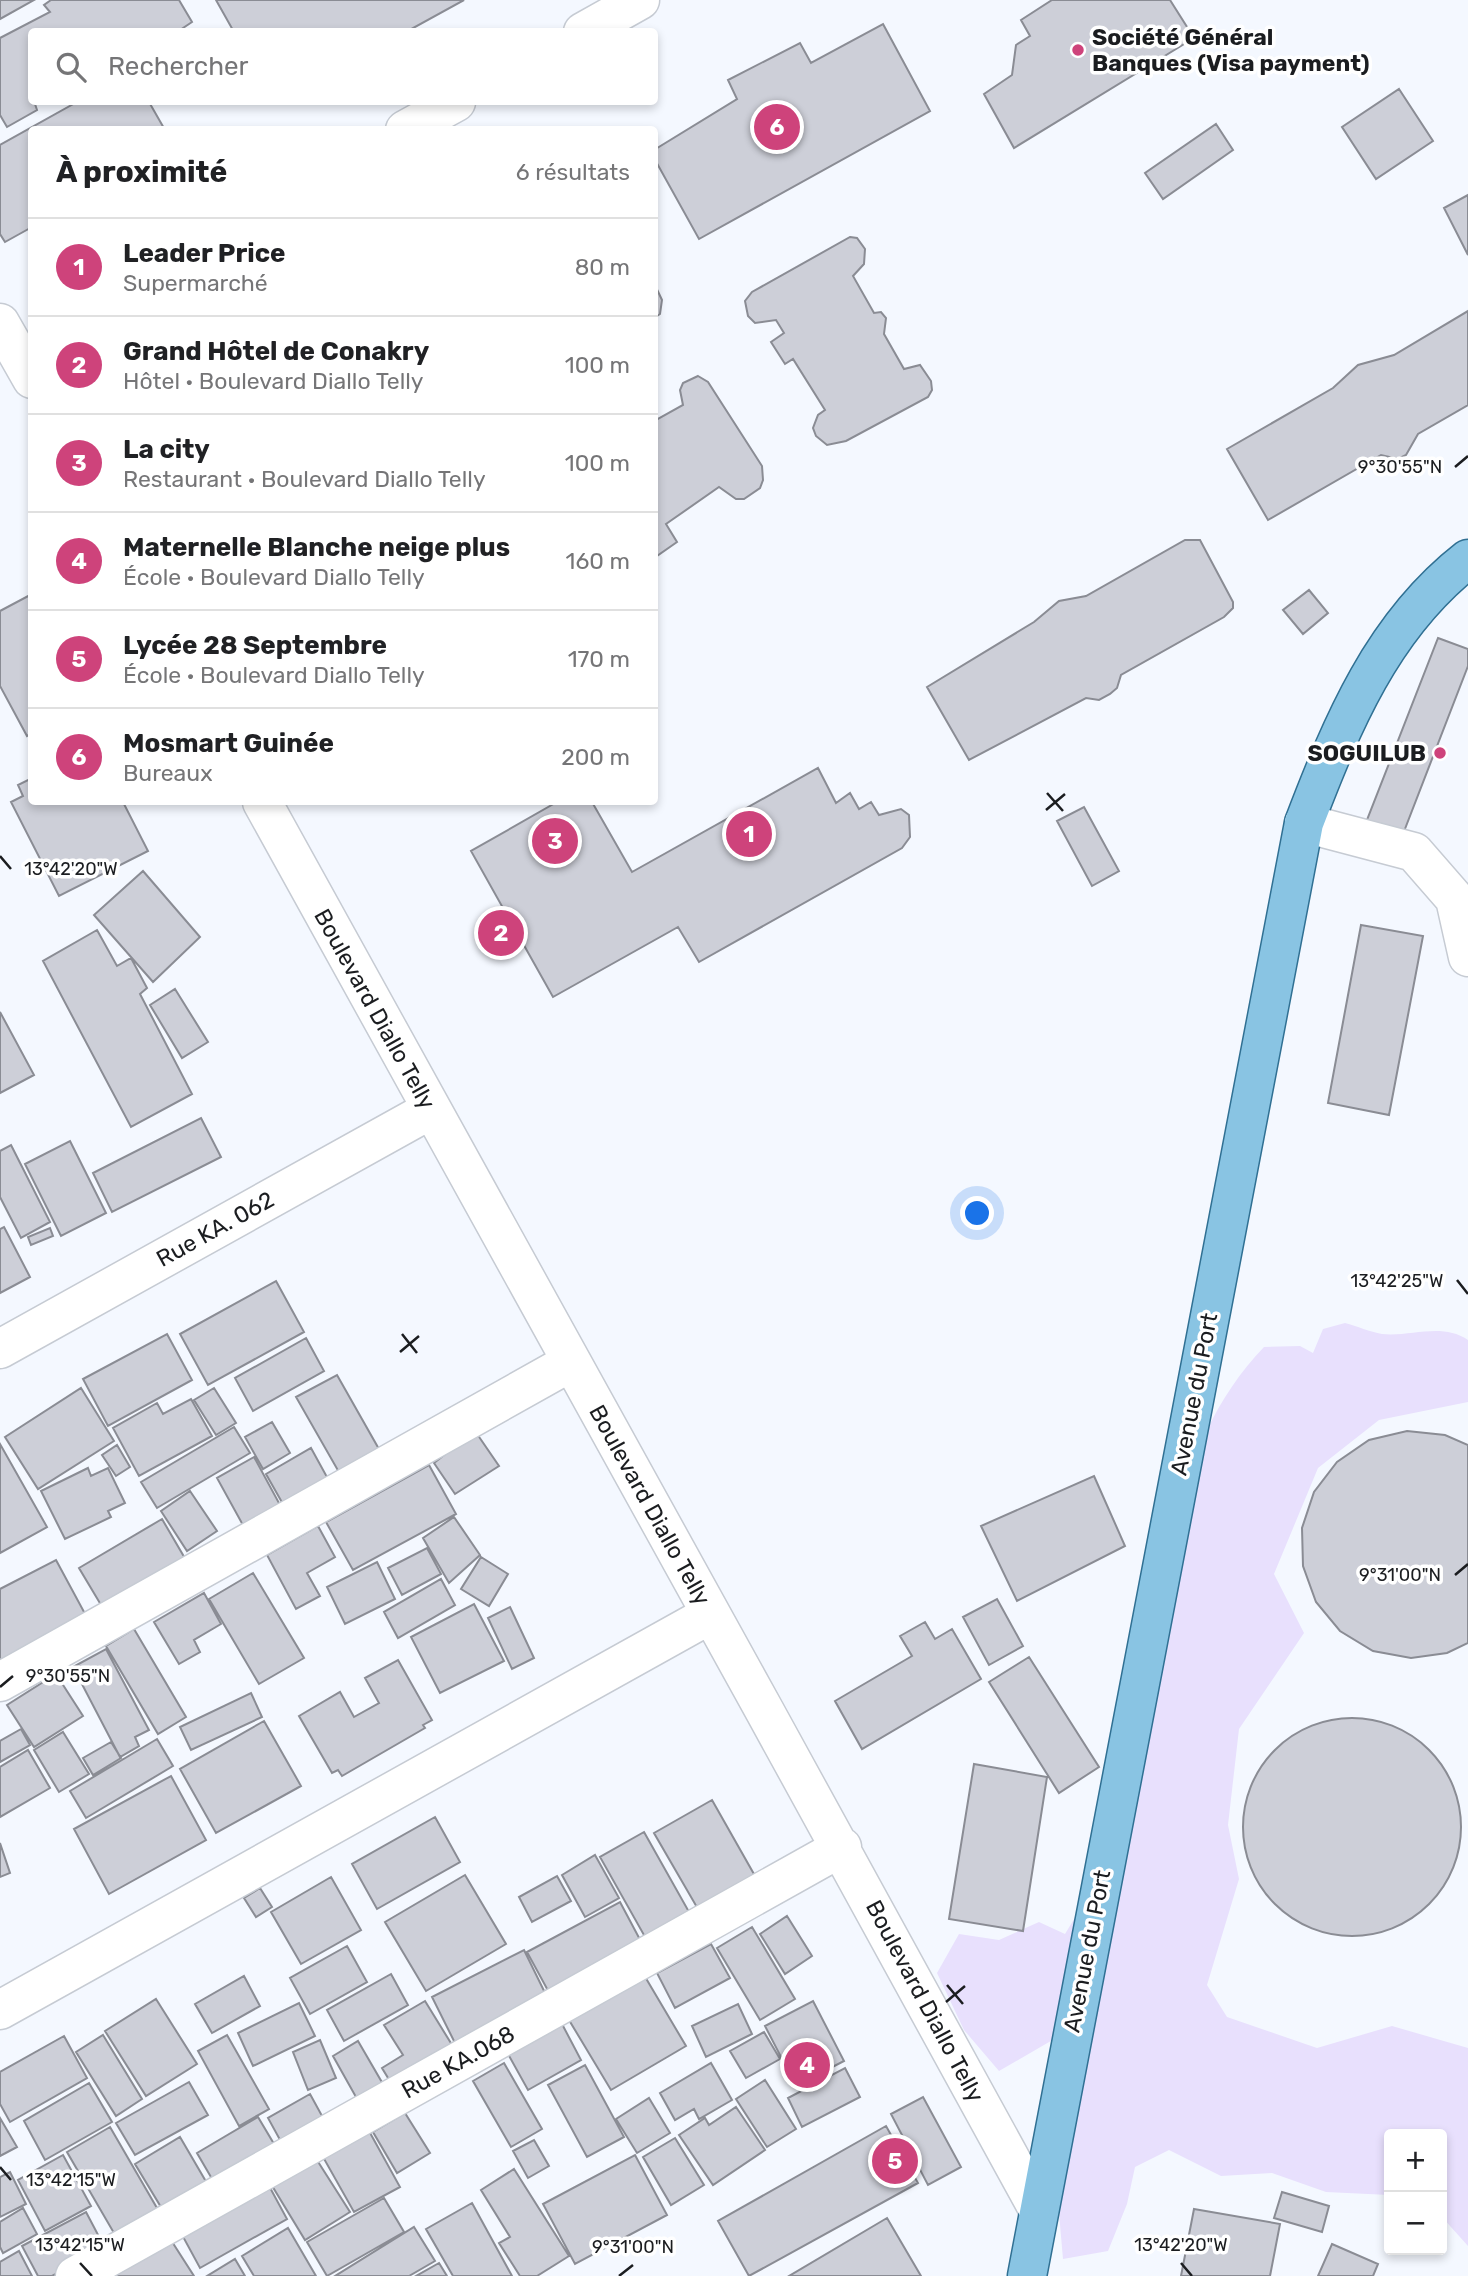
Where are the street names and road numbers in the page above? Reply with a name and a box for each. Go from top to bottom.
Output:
street label: Boulevard Diallo Telly [308,904,442,1114]
street label: Rue KA. 062 [151,1185,279,1273]
street label: Avenue du Port [1165,1310,1223,1478]
street label: Boulevard Diallo Telly [583,1400,717,1610]
street label: Avenue du Port [1058,1867,1116,2035]
street label: Boulevard Diallo Telly [860,1895,990,2107]
street label: Rue KA.068 [396,2019,520,2105]

